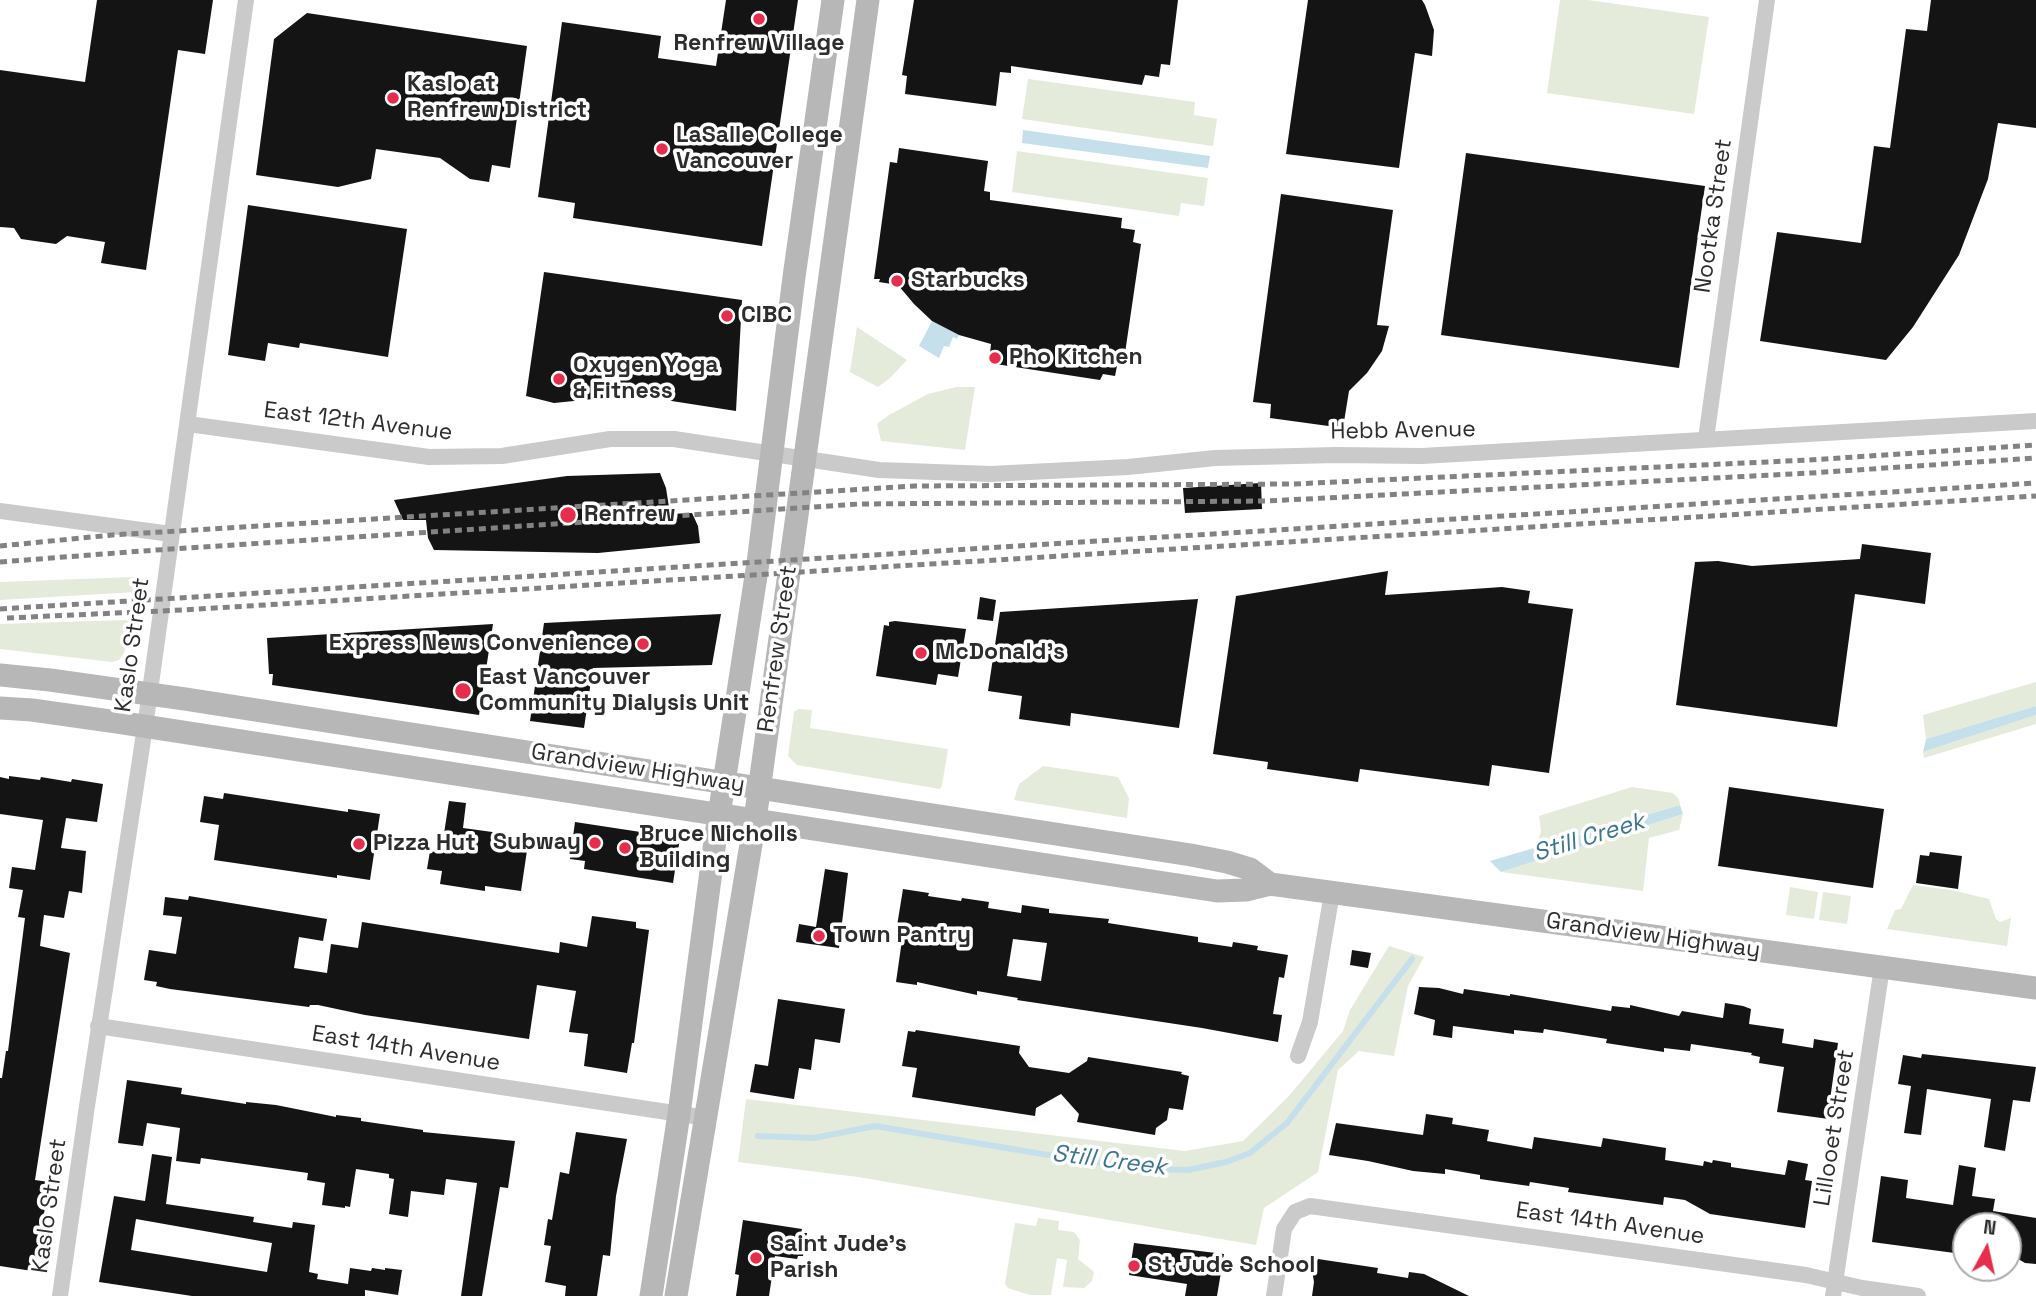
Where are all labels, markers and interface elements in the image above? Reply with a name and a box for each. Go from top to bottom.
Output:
marker: Renfrew Village [751,11,767,27]
place label: Renfrew Village [673,30,845,58]
place label: Kaslo at Renfrew District [407,71,587,125]
marker: Kaslo at Renfrew District [385,90,401,106]
place label: LaSalle College Vancouver [676,122,843,176]
street label: Nootka Street [1690,137,1738,295]
marker: LaSalle College Vancouver [654,141,670,157]
place label: Starbucks [911,267,1025,295]
marker: Starbucks [889,273,905,289]
place label: CIBC [741,302,792,330]
marker: CIBC [719,308,735,324]
place label: Pho Kitchen [1009,344,1143,372]
marker: Pho Kitchen [987,350,1003,366]
place label: Oxygen Yoga & Fitness [573,352,719,406]
marker: Oxygen Yoga & Fitness [551,371,567,387]
street label: East 12th Avenue [262,397,454,447]
street label: Hebb Avenue [1330,416,1476,446]
place label: Renfrew [584,501,676,529]
marker: Renfrew [558,505,578,525]
street label: Renfrew Street [753,564,803,734]
street label: Kaslo Street [110,576,156,714]
place label: Express News Convenience [329,630,629,658]
marker: Express News Convenience [635,636,651,652]
place label: McDonald's [935,639,1065,667]
marker: McDonald's [913,645,929,661]
place label: East Vancouver Community Dialysis Unit [479,664,749,718]
marker: East Vancouver Community Dialysis Unit [453,681,473,701]
street label: Grandview Highway [529,738,747,800]
water label: Still Creek [1530,807,1648,869]
place label: Bruce Nicholls Building [639,821,798,875]
place label: Subway [493,829,581,857]
place label: Pizza Hut [373,830,476,858]
marker: Subway [587,835,603,851]
marker: Pizza Hut [351,836,367,852]
marker: Bruce Nicholls Building [617,840,633,856]
street label: Grandview Highway [1544,907,1762,965]
place label: Town Pantry [833,922,971,950]
marker: Town Pantry [811,928,827,944]
street label: East 14th Avenue [310,1020,502,1078]
street label: Lillooet Street [1809,1048,1861,1208]
street label: Kaslo Street [27,1137,73,1275]
water label: Still Creek [1050,1140,1168,1182]
street label: East 14th Avenue [1514,1197,1706,1251]
north arrow [1952,1212,2022,1282]
text: N [1982,1214,1998,1241]
place label: Saint Jude's Parish [770,1231,907,1285]
marker: Saint Jude's Parish [748,1250,764,1266]
place label: St Jude School [1148,1252,1315,1280]
marker: St Jude School [1126,1258,1142,1274]

